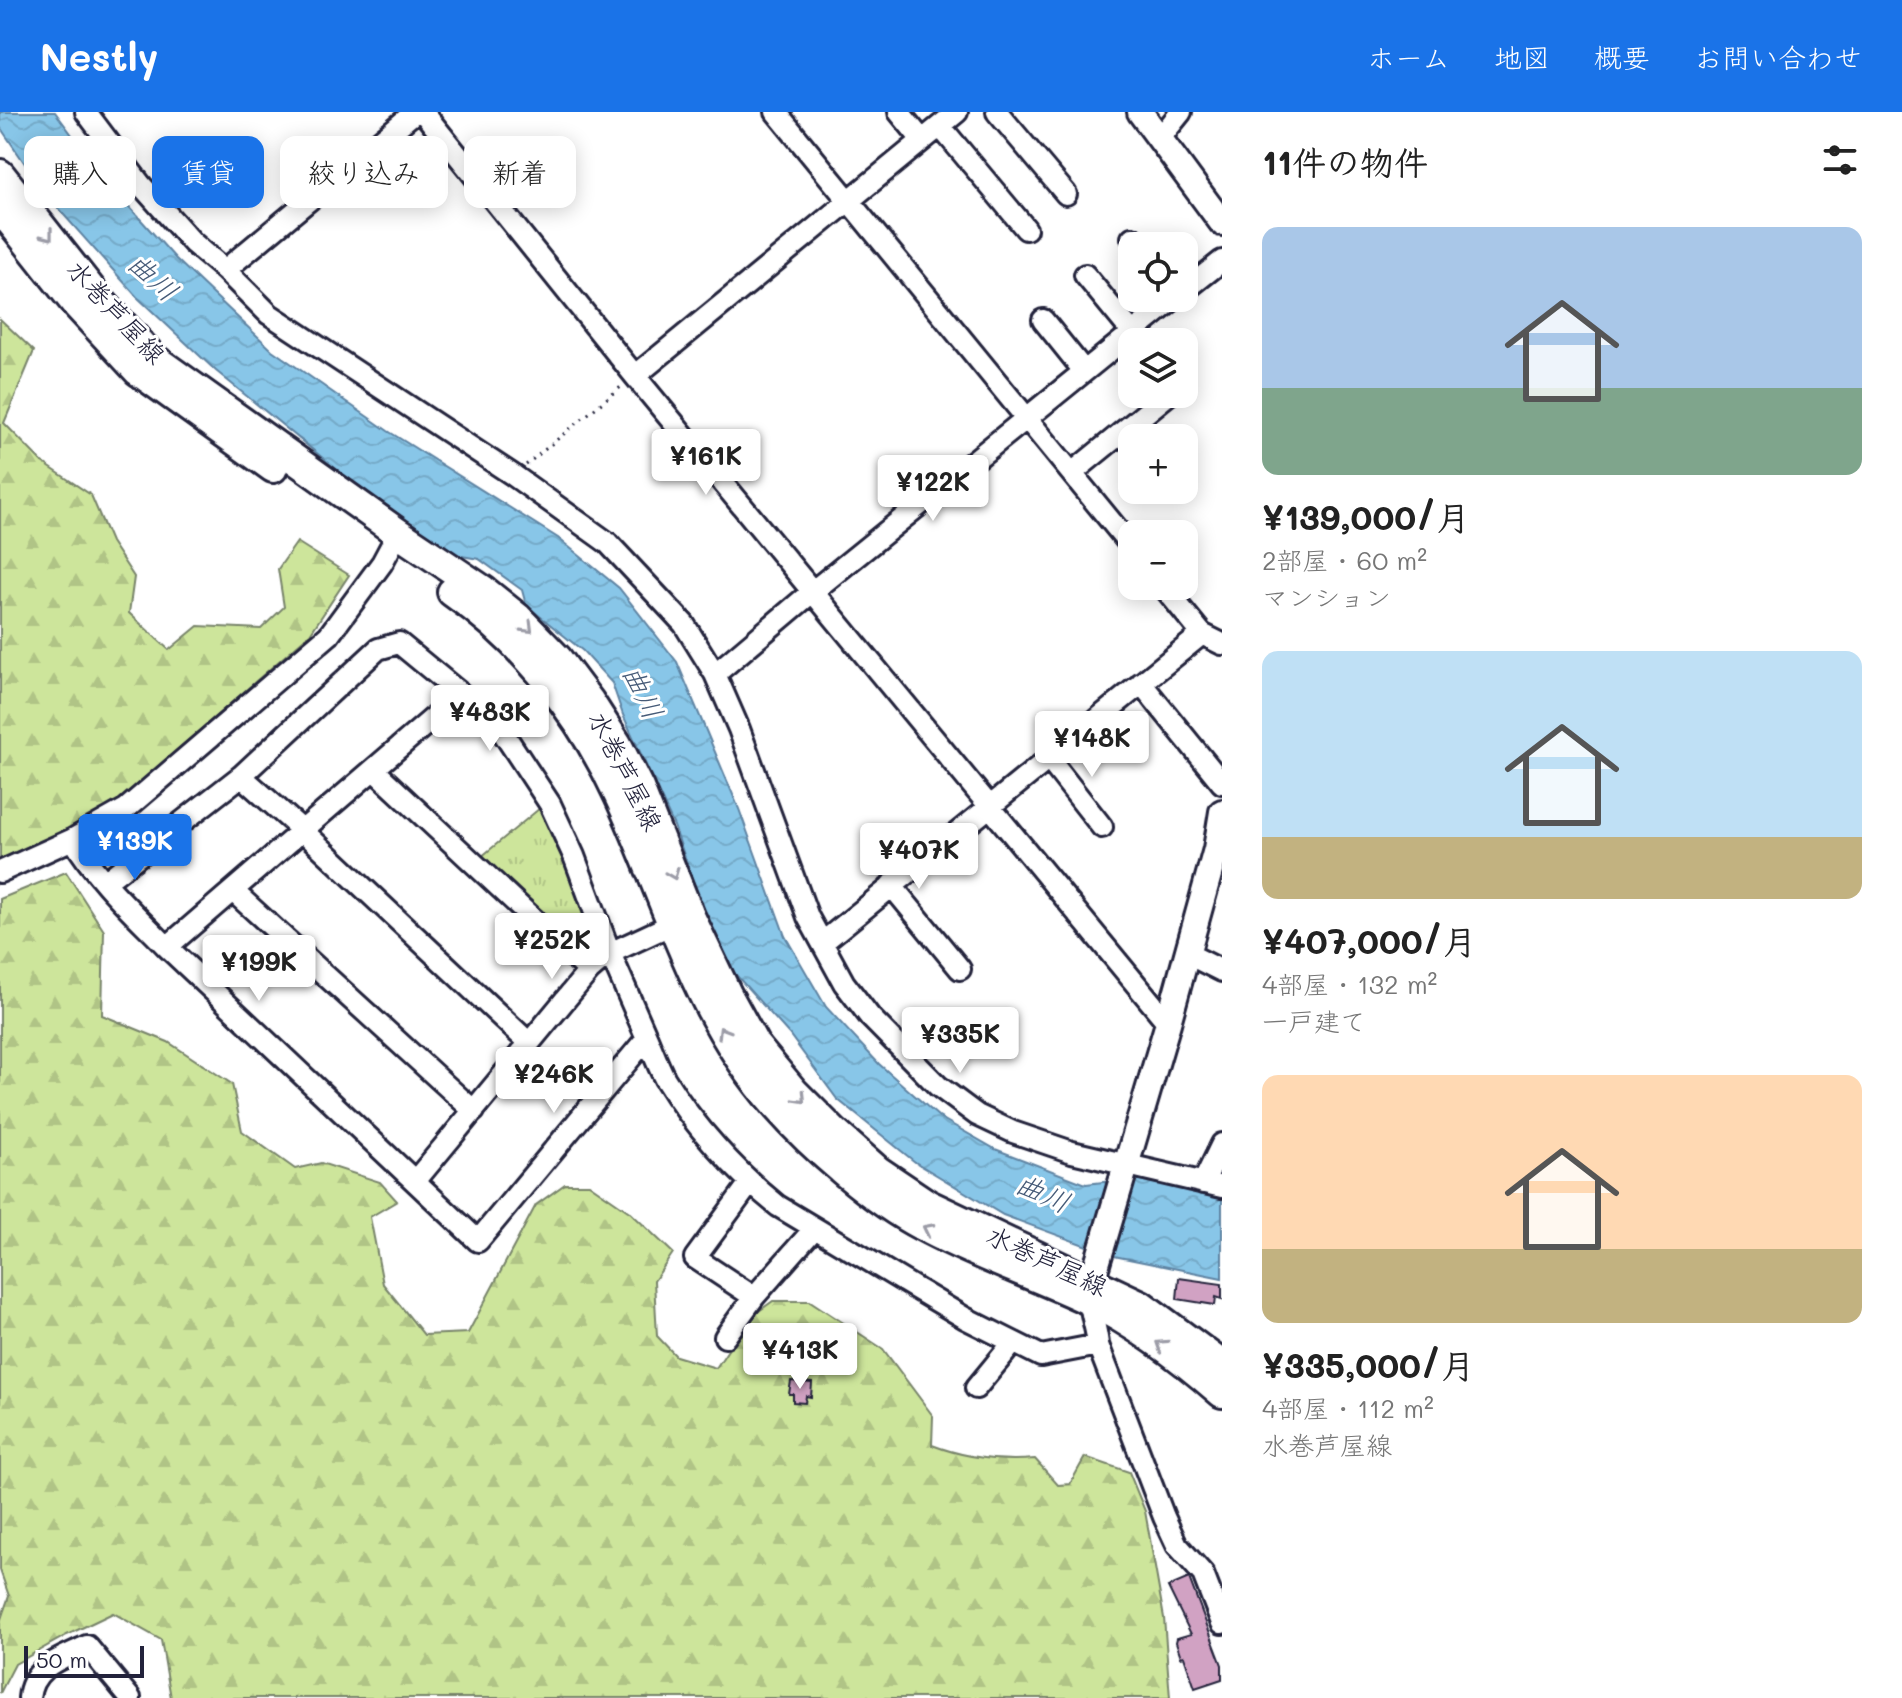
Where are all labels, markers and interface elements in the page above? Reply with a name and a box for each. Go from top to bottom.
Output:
text: Nestly [40,31,158,81]
text: ホーム [1367,39,1450,75]
text: 地図 [1494,39,1550,75]
text: 概要 [1594,39,1650,75]
text: お問い合わせ [1694,39,1862,75]
chip: 購入 [24,136,136,208]
chip: 賃貸 [152,136,264,208]
chip: 絞り込み [280,136,448,208]
chip: 新着 [464,136,576,208]
icon: filters [1818,138,1862,182]
text: 11件の物件 [1262,139,1428,184]
one-way arrow [38,226,53,240]
map controls [1118,232,1198,600]
button: locate [1118,232,1198,312]
water label: 曲川 [121,244,187,308]
street label: 水巻芦屋線 [60,252,173,370]
icon: home [1490,279,1634,423]
button: layers [1118,328,1198,408]
button: + [1118,424,1198,504]
pin: ¥161K [650,429,762,497]
text: ¥161K [670,438,742,472]
pin: ¥122K [877,455,989,523]
text: ¥122K [896,464,970,498]
text: ¥139,000/月 [1262,494,1470,539]
button: − [1118,520,1198,600]
text: 2部屋 · 60 m² [1262,543,1427,577]
text: マンション [1262,580,1391,614]
one-way arrow [519,619,533,633]
water label: 曲川 [615,658,672,725]
pin: ¥483K [434,685,546,753]
text: ¥483K [449,694,531,728]
icon: home [1490,703,1634,847]
street label: 水巻芦屋線 [581,705,671,836]
pin: ¥148K [1036,711,1148,779]
text: ¥148K [1053,720,1131,754]
pin: ¥139K [79,814,191,882]
text: ¥139K [97,823,173,857]
pin: ¥407K [863,823,975,891]
text: ¥407K [878,832,960,866]
one-way arrow [663,866,680,880]
pin: ¥252K [496,913,608,981]
text: ¥407,000/月 [1262,918,1477,963]
text: ¥252K [513,922,591,956]
pin: ¥199K [203,935,315,1003]
text: ¥199K [221,944,297,978]
text: 4部屋 · 132 m² [1262,967,1437,1001]
text: 一戸建て [1262,1004,1366,1038]
pin: ¥335K [904,1007,1016,1075]
text: ¥335K [920,1016,1000,1050]
one-way arrow [717,1026,733,1041]
pin: ¥246K [498,1047,610,1115]
text: ¥246K [514,1056,594,1090]
one-way arrow [791,1089,806,1103]
icon: home [1490,1127,1634,1271]
water label: 曲川 [1010,1164,1076,1220]
street label: 水巻芦屋線 [981,1217,1114,1303]
one-way arrow [922,1224,937,1239]
pin: ¥413K [744,1323,856,1391]
text: ¥413K [761,1332,839,1366]
one-way arrow [1155,1340,1169,1355]
text: ¥335,000/月 [1262,1342,1475,1387]
text: 4部屋 · 112 m² [1262,1391,1434,1425]
text: 水巻芦屋線 [1262,1428,1392,1462]
scale bar [24,1642,144,1678]
text: 50 m [36,1645,87,1674]

